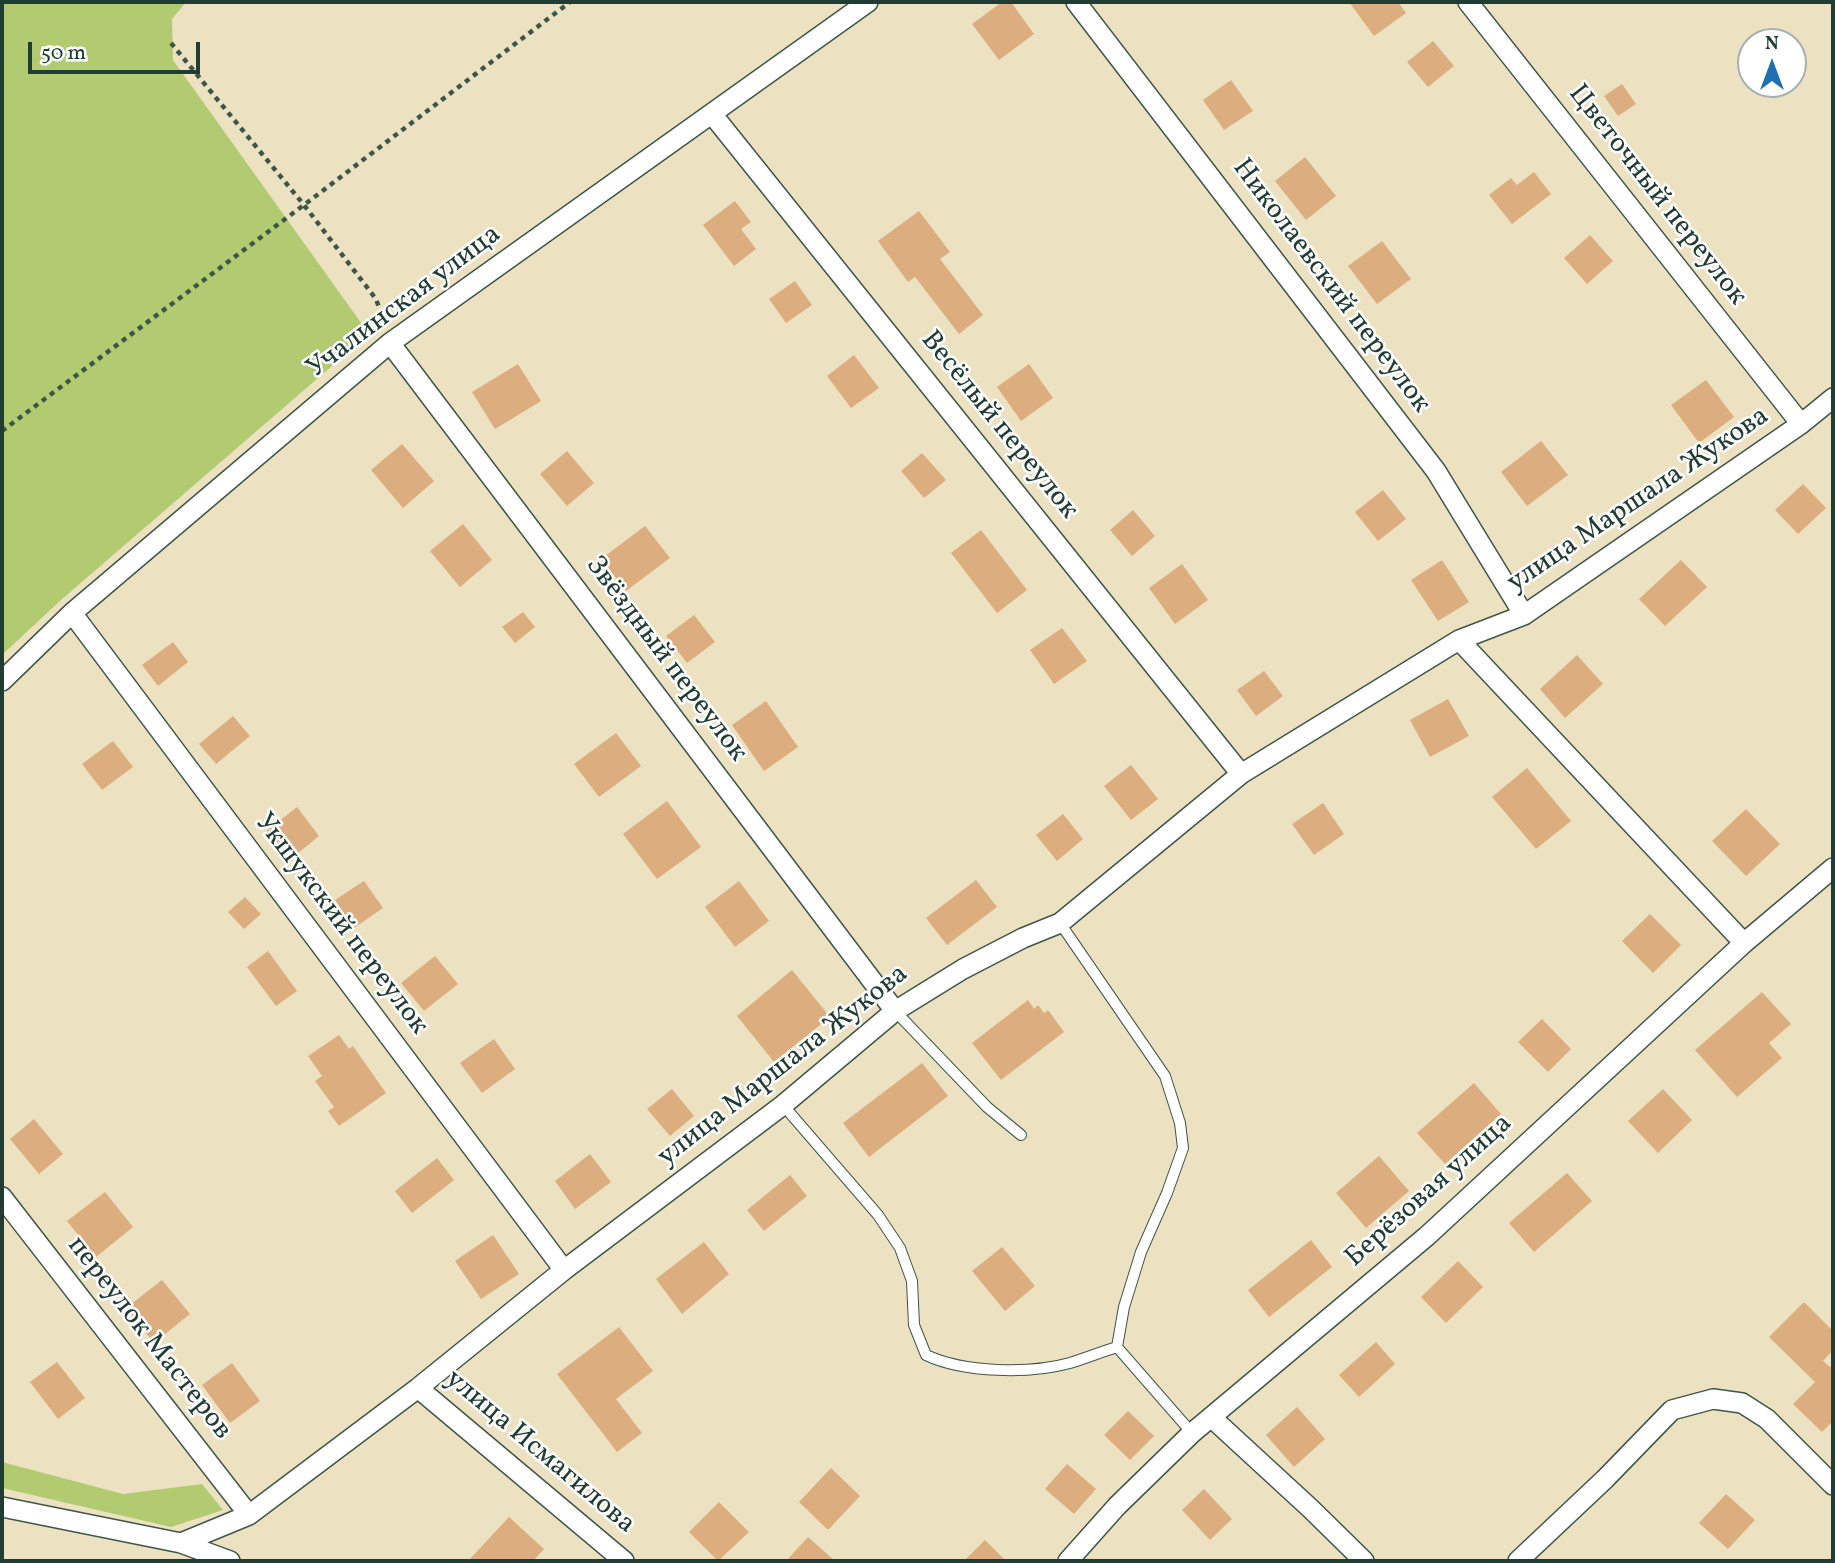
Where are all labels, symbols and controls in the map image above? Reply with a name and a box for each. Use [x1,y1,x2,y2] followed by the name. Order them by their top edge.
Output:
[32,28,203,72] scale bar
[1737,28,1807,98] north arrow
[1765,31,1779,57] text: N
[41,39,86,68] text: 50 m
[1559,79,1753,313] street label: Цветочный переулок
[1223,153,1437,421] street label: Николаевский переулок
[301,219,509,387] street label: Учалинская улица
[912,325,1084,527] street label: Весёлый переулок
[1502,401,1776,601] street label: улица Маршала Жукова
[577,551,753,769] street label: Звёздный переулок
[246,807,434,1043] street label: Укшукский переулок
[652,959,916,1175] street label: улица Маршала Жукова
[1340,1108,1520,1276] street label: Берёзовая улица
[58,1231,238,1447] street label: переулок Мастеров
[437,1364,641,1542] street label: улица Исмагилова

